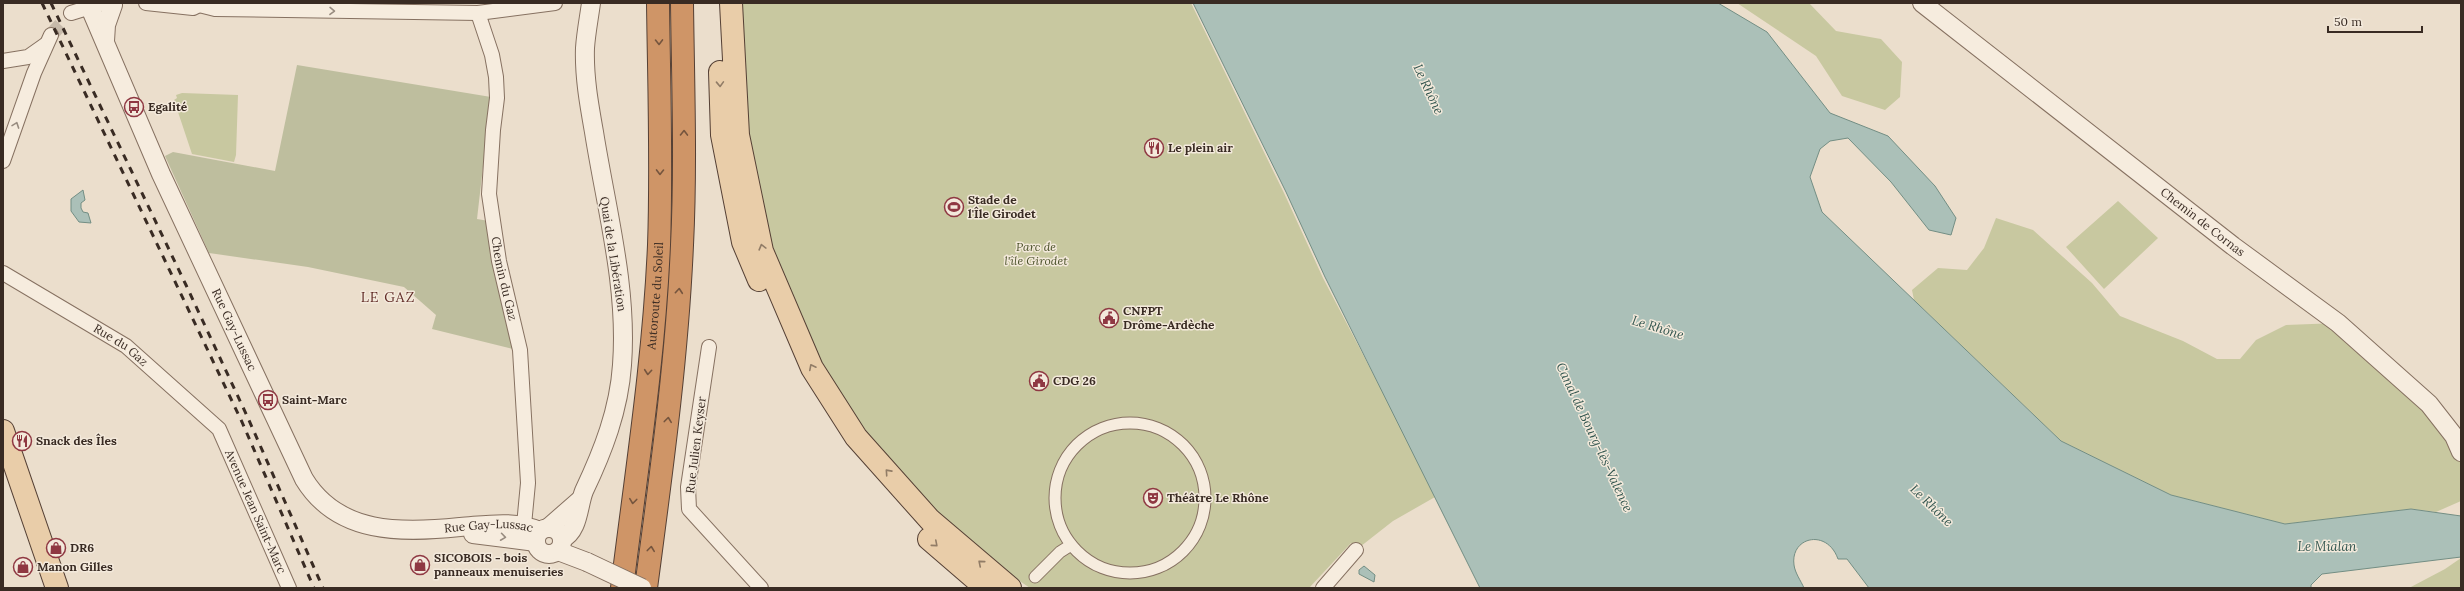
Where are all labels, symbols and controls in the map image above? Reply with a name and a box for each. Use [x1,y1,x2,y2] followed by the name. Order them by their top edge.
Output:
[329,7,335,15] one-way arrow
[2328,8,2422,34] scale bar
[2334,14,2362,29] text: 50 m
[655,39,663,45] one-way arrow
[1410,61,1448,117] water label: Le Rhône
[716,81,724,87] one-way arrow
[123,96,145,118] bus stop icon: Egalité
[148,99,188,114] place label: Egalité
[11,121,20,128] one-way arrow
[680,130,688,136] one-way arrow
[1143,137,1165,159] restaurant icon: Le plein air
[1168,140,1233,155] place label: Le plein air
[656,169,664,175] one-way arrow
[2158,184,2249,260] street label: Chemin de Cornas
[968,192,1037,221] place label: Stade de l'Île Girodet
[597,195,630,312] street label: Quai de la Libération
[943,196,965,218] sports icon: Stade de l'Île Girodet
[488,235,521,322] street label: Chemin du Gaz
[1004,239,1068,268] park label: Parc de l'île Girodet
[643,242,666,351] street label: Autoroute du Soleil
[758,244,767,251] one-way arrow
[209,286,260,373] street label: Rue Gay-Lussac
[361,288,415,306] district label: LE GAZ
[674,288,683,294] one-way arrow
[1123,303,1215,332] place label: CNFPT Drôme-Ardèche
[1098,307,1120,329] public building icon: CNFPT Drôme-Ardèche
[1630,312,1686,343] water label: Le Rhône
[91,320,151,369] street label: Rue du Gaz
[1552,360,1637,515] water label: Canal de Bourg-lès-Valence
[809,364,817,371] one-way arrow
[644,369,653,375] one-way arrow
[1028,370,1050,392] public building icon: CDG 26
[1053,373,1096,388] place label: CDG 26
[257,389,279,411] bus stop icon: Saint-Marc
[282,392,348,407] place label: Saint-Marc
[682,395,709,494] street label: Rue Julien Keyser
[663,417,672,424] one-way arrow
[11,430,33,452] restaurant icon: Snack des Îles
[36,433,117,448] place label: Snack des Îles
[222,446,290,576] street label: Avenue Jean Saint-Marc
[885,469,892,477] one-way arrow
[1906,481,1957,530] water label: Le Rhône
[1142,487,1164,509] theatre icon: Théâtre Le Rhône
[1167,490,1269,505] place label: Théâtre Le Rhône
[629,498,638,504] one-way arrow
[443,516,535,535] street label: Rue Gay-Lussac
[500,532,506,541] one-way arrow
[45,537,67,559] shop icon: DR6
[2297,538,2357,555] water label: Le Mialan
[930,539,938,546] one-way arrow
[70,540,94,555] place label: DR6
[646,546,655,552] one-way arrow
[434,550,564,579] place label: SICOBOIS - bois panneaux menuiseries
[409,554,431,576] shop icon: SICOBOIS - bois panneaux menuiseries
[12,556,34,578] shop icon: Manon Gilles
[37,559,113,574] place label: Manon Gilles
[978,560,985,567] one-way arrow

